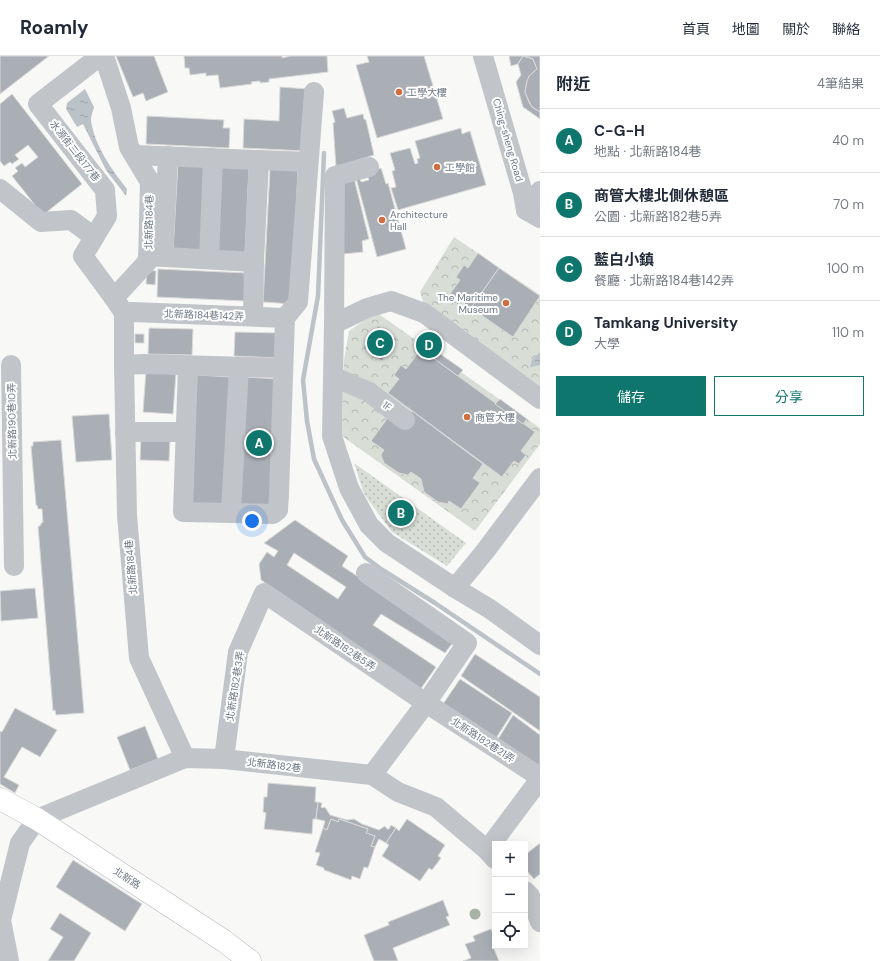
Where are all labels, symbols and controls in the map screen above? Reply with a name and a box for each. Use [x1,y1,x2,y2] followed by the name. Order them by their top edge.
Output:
[20,15,89,40] text: Roamly
[682,20,710,38] text: 首頁
[732,20,760,38] text: 地圖
[782,20,810,38] text: 關於
[832,20,860,38] text: 聯絡
[556,73,590,95] text: 附近
[817,75,864,92] text: 4筆結果
[407,86,447,99] place label: 工學大樓
[394,87,404,97] marker: 工學大樓
[490,97,526,183] street label: Ching-sheng Road
[47,118,103,184] street label: 水源街二段177巷
[594,121,645,141] text: C-G-H
[564,132,574,149] text: A
[832,132,864,149] text: 40 m
[594,143,701,160] text: 地點 · 北新路184巷
[445,161,475,174] place label: 工學館
[432,162,442,172] marker: 工學館
[594,186,729,206] text: 商管大樓北側休憩區
[142,194,156,250] street label: 北新路184巷
[565,196,573,213] text: B
[833,196,864,213] text: 70 m
[390,208,448,233] place label: Architecture Hall
[594,208,722,225] text: 公園 · 北新路182巷5弄
[377,215,387,225] marker: Architecture Hall
[594,250,654,270] text: 藍白小鎮
[564,260,574,277] text: C
[827,260,864,277] text: 100 m
[594,272,734,289] text: 餐廳 · 北新路184巷142弄
[437,291,498,316] place label: The Maritime Museum
[501,298,511,308] marker: The Maritime Museum
[164,307,244,323] street label: 北新路184巷142弄
[594,313,738,333] text: Tamkang University
[564,324,574,341] text: D
[832,324,864,341] text: 110 m
[367,328,393,358] pin: C
[416,330,442,360] pin: D
[594,335,620,352] text: 大學
[556,376,706,416] button: 儲存
[714,376,864,416] button: 分享
[5,383,19,459] street label: 北新路190巷10弄
[380,398,395,414] street label: 1F
[475,411,515,424] place label: 商管大樓
[462,412,472,422] marker: 商管大樓
[246,428,272,458] pin: A
[388,498,414,528] pin: B
[242,511,262,531] your location
[122,539,140,595] street label: 北新路184巷
[312,623,378,673] street label: 北新路182巷5弄
[223,650,247,722] street label: 北新路182巷3弄
[449,714,517,766] street label: 北新路182巷21弄
[246,755,302,775] street label: 北新路182巷
[492,841,528,949] map controls
[492,841,528,877] button: +
[111,864,143,892] street label: 北新路
[492,877,528,913] button: −
[492,913,528,949] button: locate

